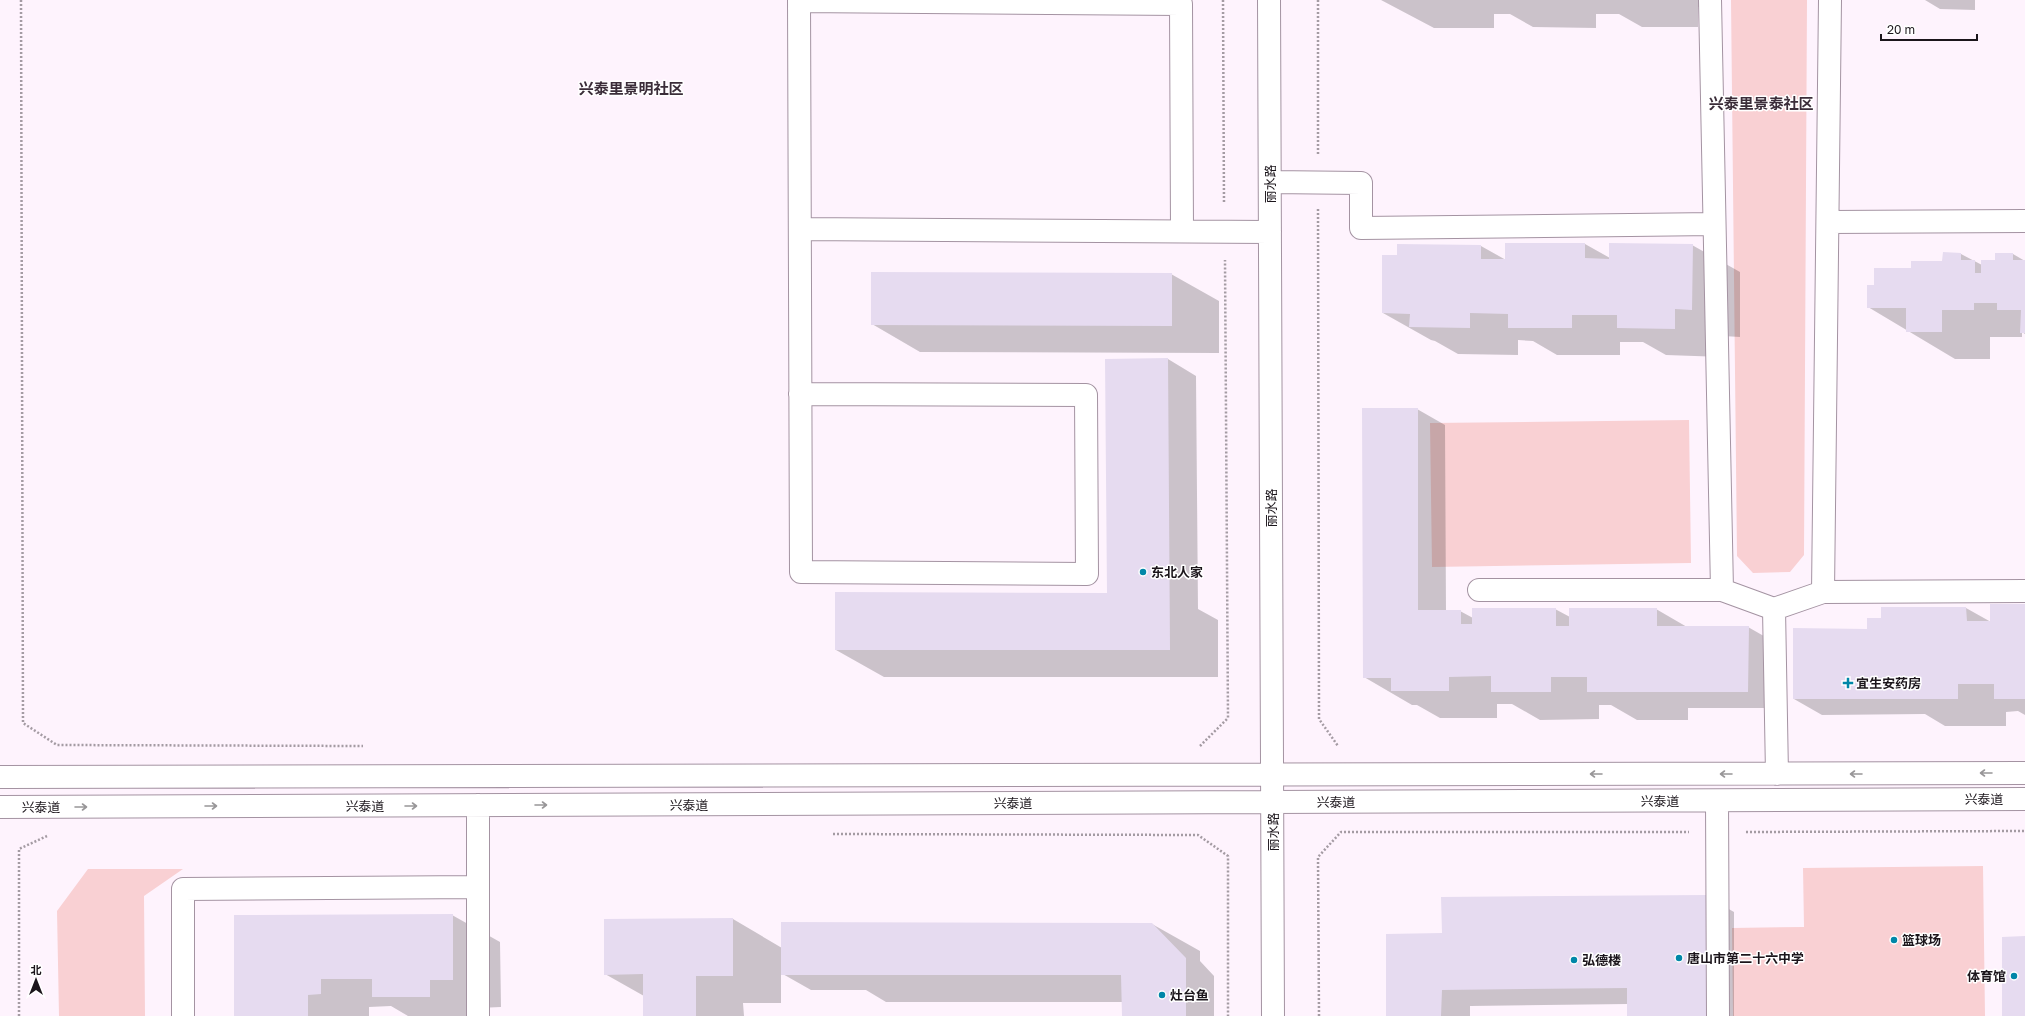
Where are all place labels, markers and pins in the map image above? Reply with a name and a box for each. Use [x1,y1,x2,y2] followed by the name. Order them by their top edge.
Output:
[1151,564,1203,580] place label: 东北人家
[1138,567,1148,577] marker: 东北人家
[1856,675,1921,691] place label: 宜生安药房
[1843,678,1853,688] marker: 宜生安药房
[1902,932,1941,948] place label: 篮球场
[1889,935,1899,945] marker: 篮球场
[1687,950,1804,966] place label: 唐山市第二十六中学
[1582,952,1621,968] place label: 弘德楼
[1674,953,1684,963] marker: 唐山市第二十六中学
[1569,955,1579,965] marker: 弘德楼
[1967,968,2006,984] place label: 体育馆
[2009,971,2019,981] marker: 体育馆
[1170,987,1209,1003] place label: 灶台鱼
[1157,990,1167,1000] marker: 灶台鱼

